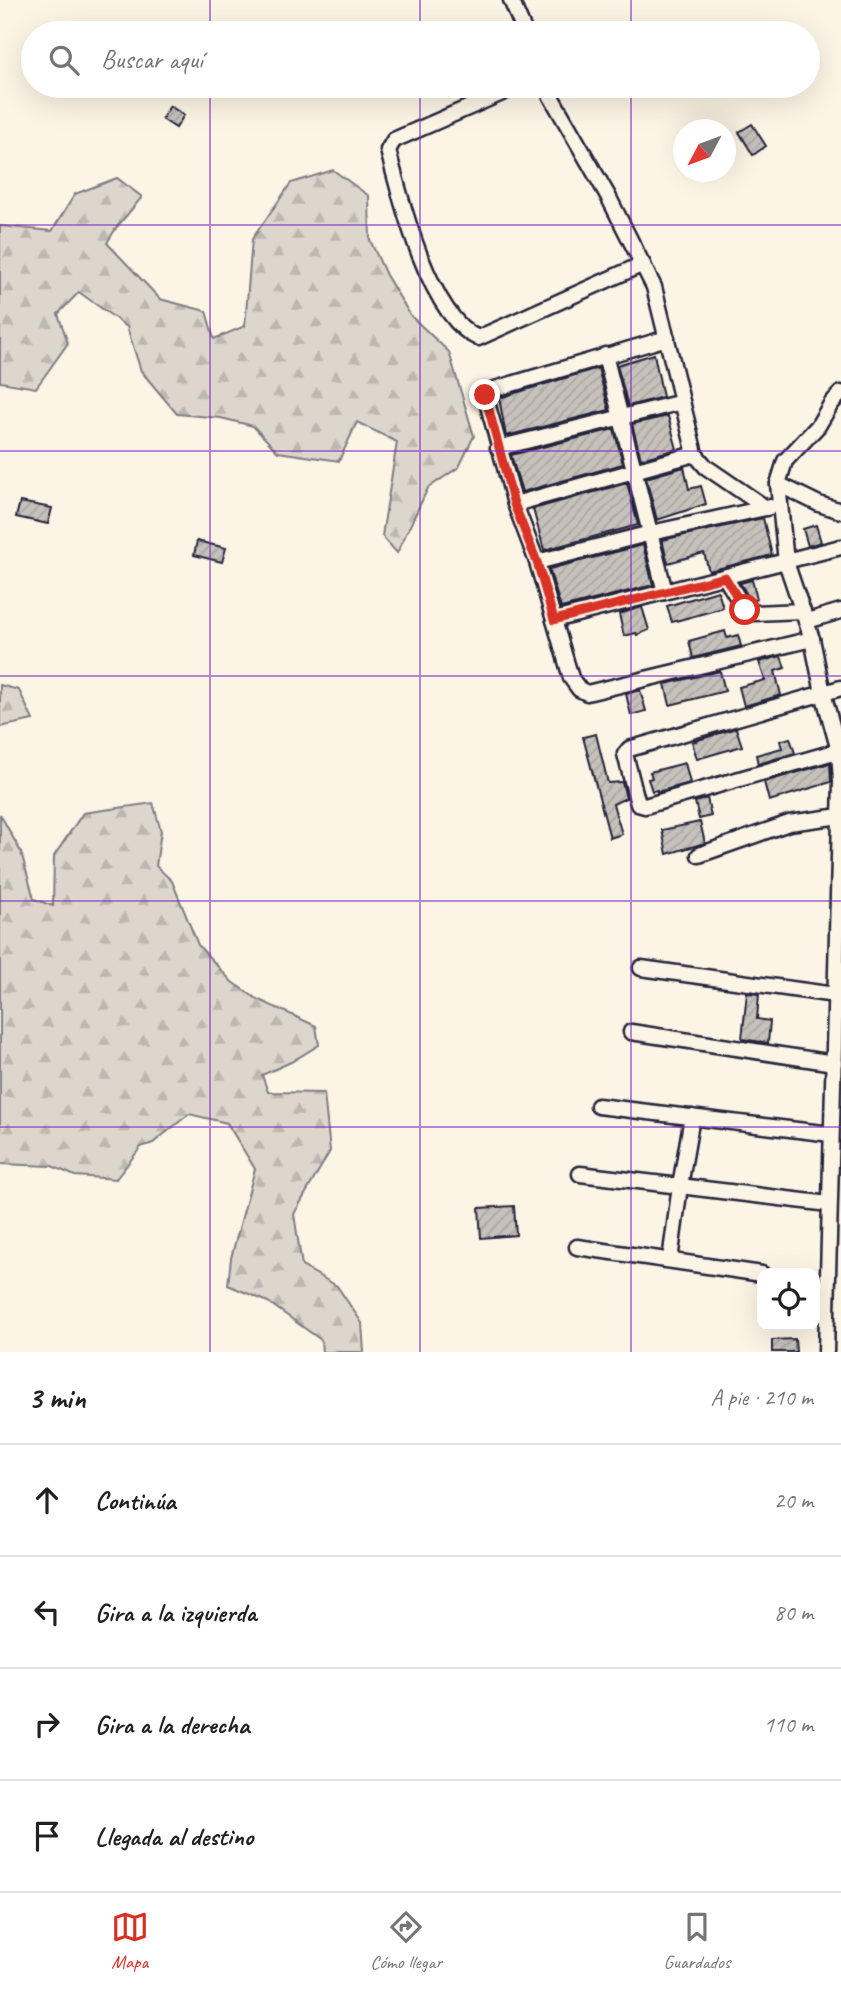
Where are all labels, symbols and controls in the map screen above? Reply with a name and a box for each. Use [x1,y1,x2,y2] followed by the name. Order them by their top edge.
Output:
[21,21,820,98] search box
[45,41,83,79] icon: search
[101,43,203,76] text: Buscar aquí
[673,119,736,182] north arrow
[469,379,500,410] route end
[729,594,760,625] route start
[757,1268,820,1331] map controls
[757,1268,820,1331] button: locate
[28,1379,85,1417] text: 3 min
[710,1383,813,1412] text: A pie · 210 m
[28,1481,66,1519] icon: ahead
[95,1484,176,1517] text: Continúa
[774,1486,813,1515] text: 20 m
[28,1593,66,1631] icon: left
[95,1596,256,1629] text: Gira a la izquierda
[774,1598,813,1627] text: 80 m
[28,1705,66,1743] icon: right
[95,1708,249,1741] text: Gira a la derecha
[764,1710,813,1739] text: 110 m
[28,1817,66,1855] icon: arrive
[95,1820,253,1853] text: Llegada al destino
[111,1908,149,1974] tab: Mapa
[370,1908,442,1974] tab: Cómo llegar
[664,1908,730,1974] tab: Guardados

